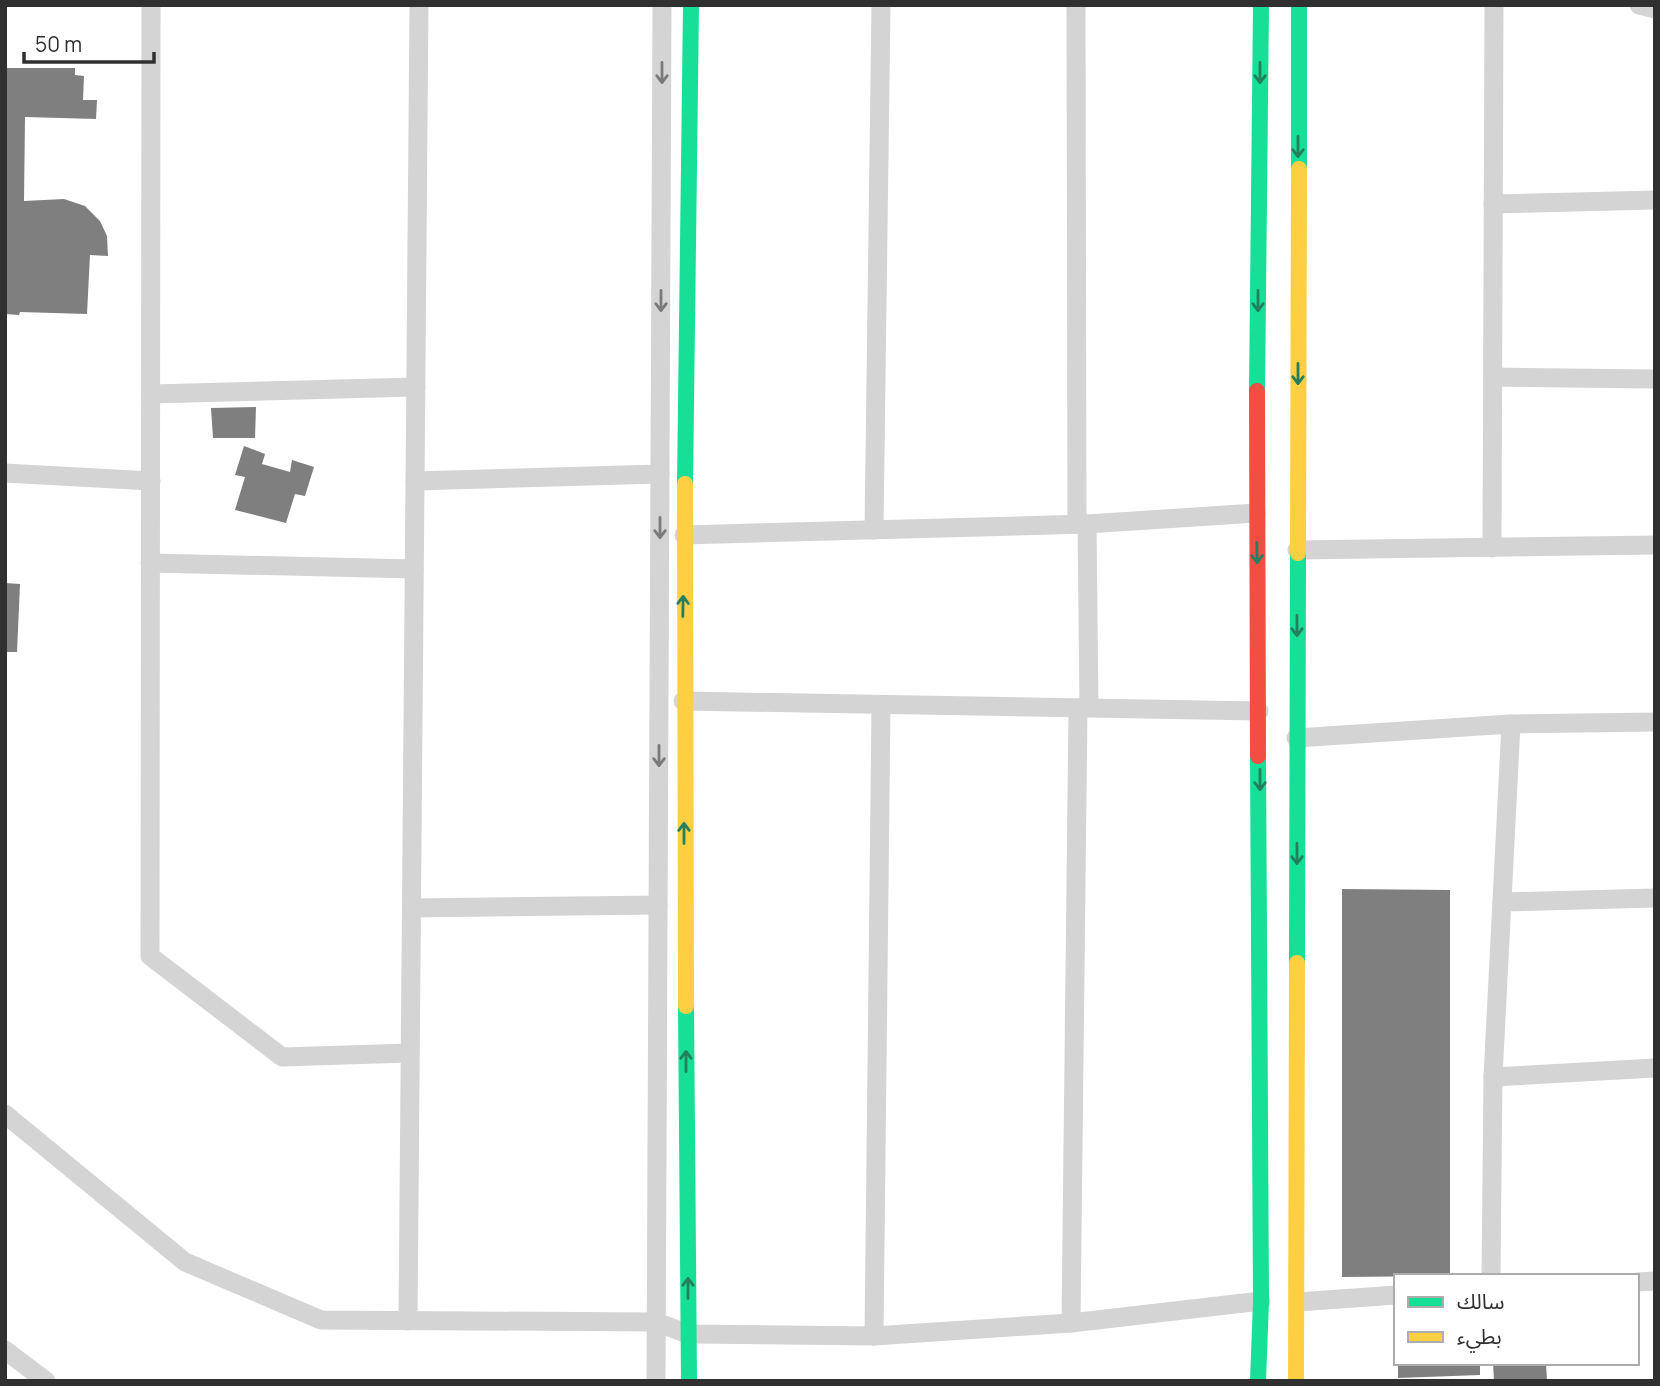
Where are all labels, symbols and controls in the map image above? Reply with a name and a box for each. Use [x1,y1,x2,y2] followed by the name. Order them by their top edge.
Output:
[24,21,154,65] scale bar
[35,30,82,58] text: 50 m
[655,62,669,85] one-way arrow
[1253,62,1267,85] one-way arrow
[1292,135,1305,158] one-way arrow
[654,289,668,312] one-way arrow
[1251,289,1265,312] one-way arrow
[1291,363,1305,386] one-way arrow
[653,517,667,540] one-way arrow
[1250,541,1264,564] one-way arrow
[676,594,690,617] one-way arrow
[1290,615,1304,638] one-way arrow
[652,744,666,767] one-way arrow
[1253,769,1267,792] one-way arrow
[677,822,691,845] one-way arrow
[1290,842,1304,865] one-way arrow
[679,1049,693,1072] one-way arrow
[1394,1274,1639,1365] legend
[681,1277,695,1300] one-way arrow
[1457,1287,1504,1315] text: سالك
[1457,1322,1502,1353] text: بطيء

